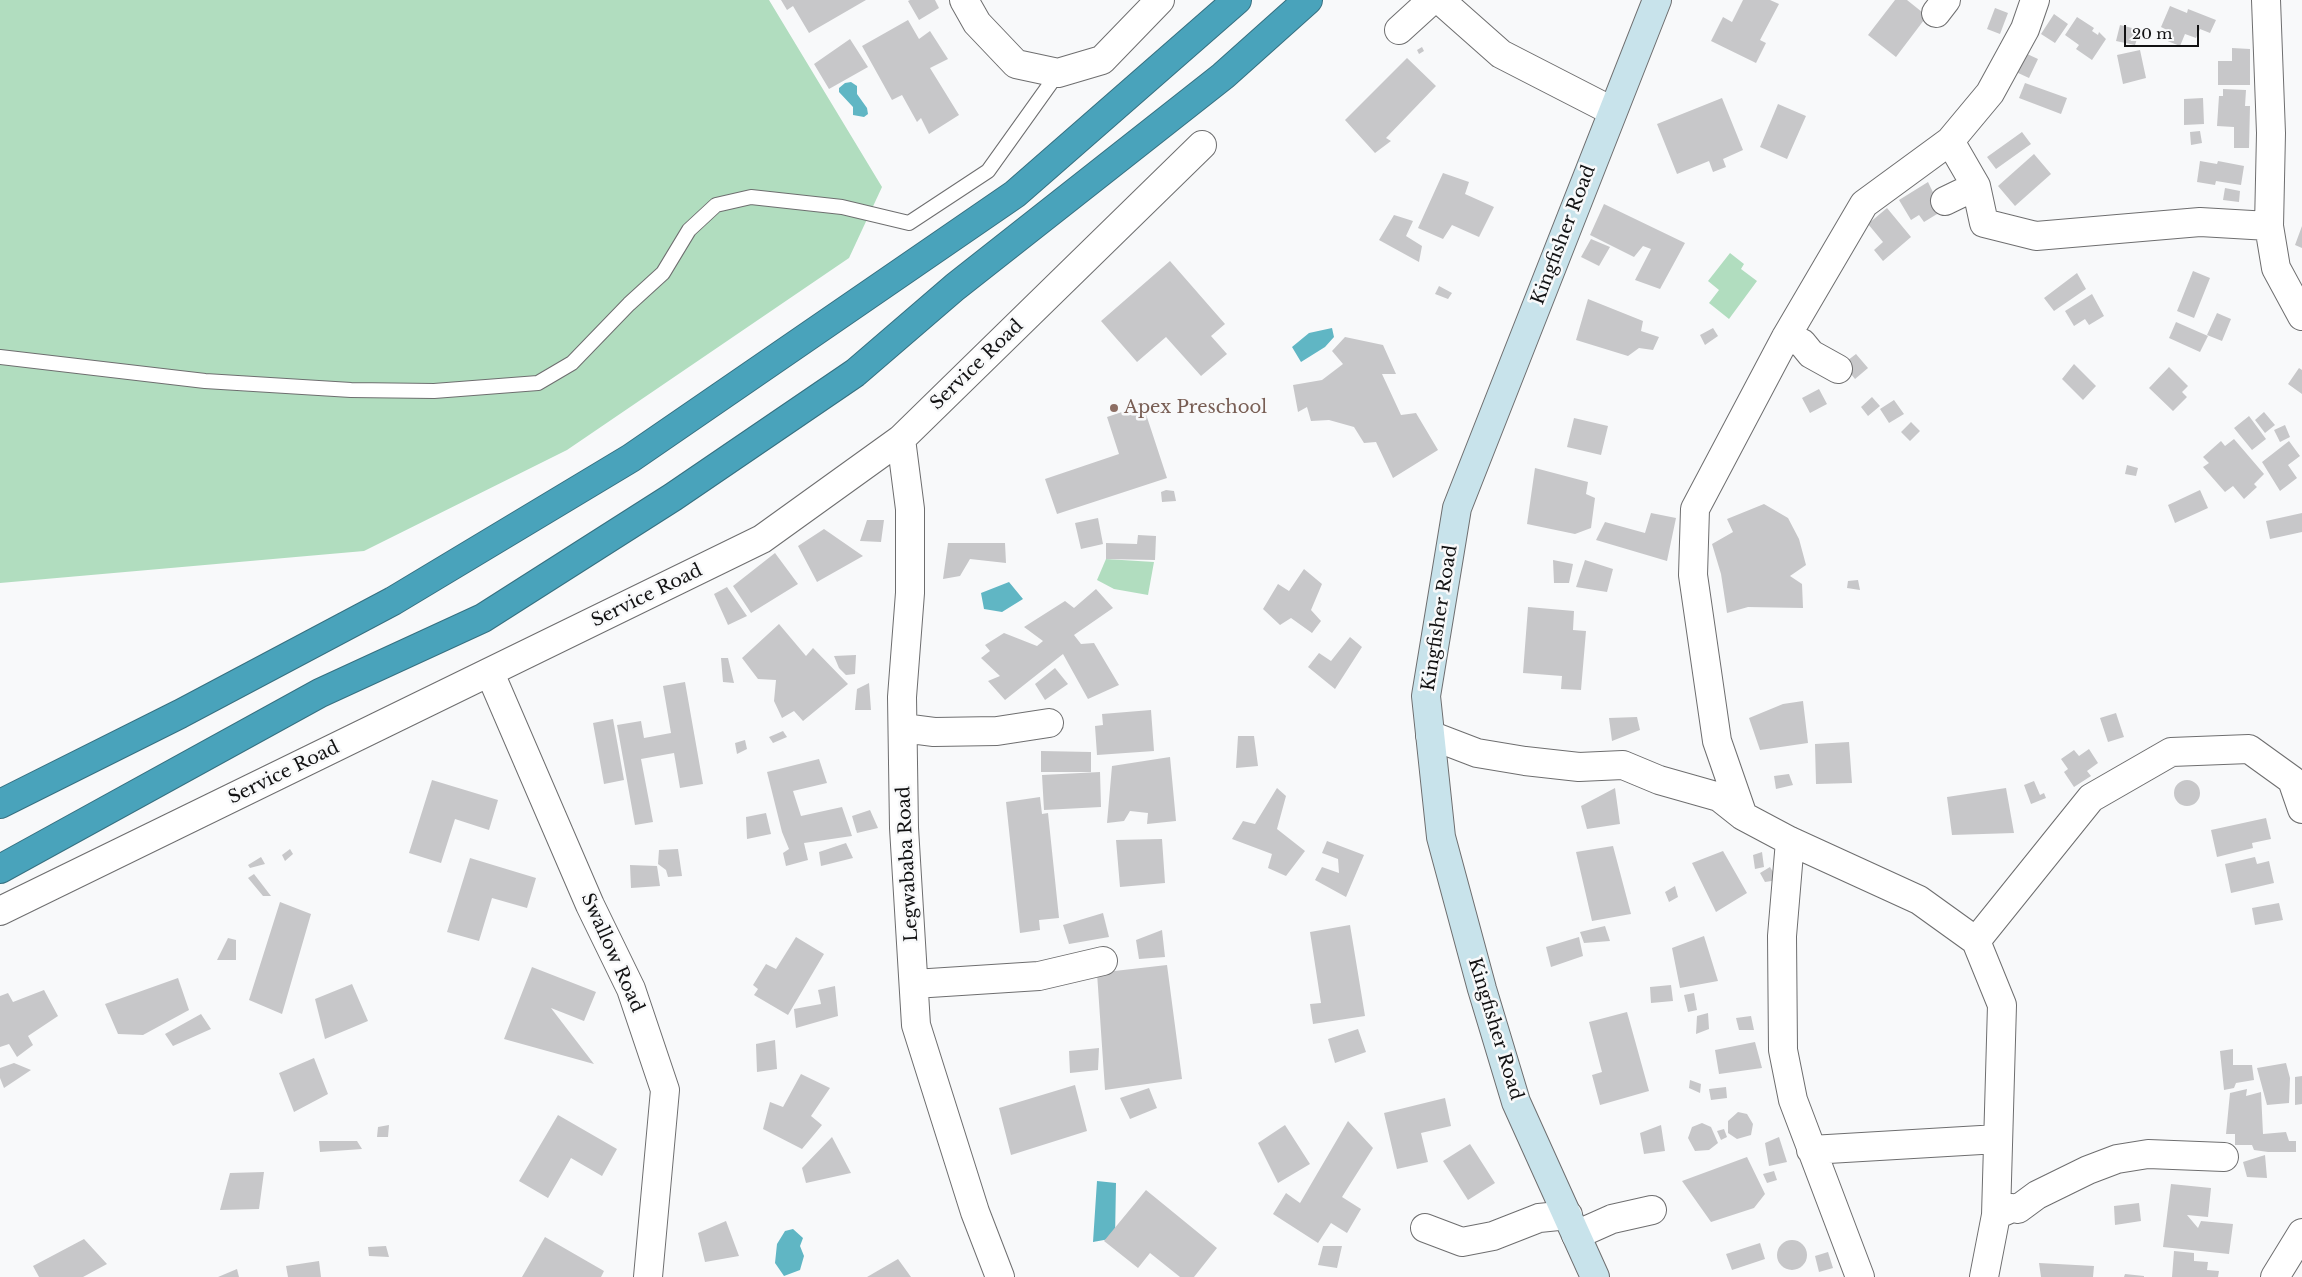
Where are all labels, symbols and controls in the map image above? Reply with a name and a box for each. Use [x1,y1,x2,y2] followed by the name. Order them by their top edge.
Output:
[2127,15,2202,47] scale bar
[2132,24,2172,43] text: 20 m
[1527,162,1601,308] street label: Kingfisher Road
[926,315,1028,415] street label: Service Road
[1124,397,1267,419] place label: Apex Preschool
[1108,402,1120,414] marker: Apex Preschool
[1418,543,1462,693] street label: Kingfisher Road
[588,560,706,632] street label: Service Road
[225,737,343,809] street label: Service Road
[893,786,923,942] street label: Legwababa Road
[576,890,648,1016] street label: Swallow Road
[1463,955,1527,1103] street label: Kingfisher Road

